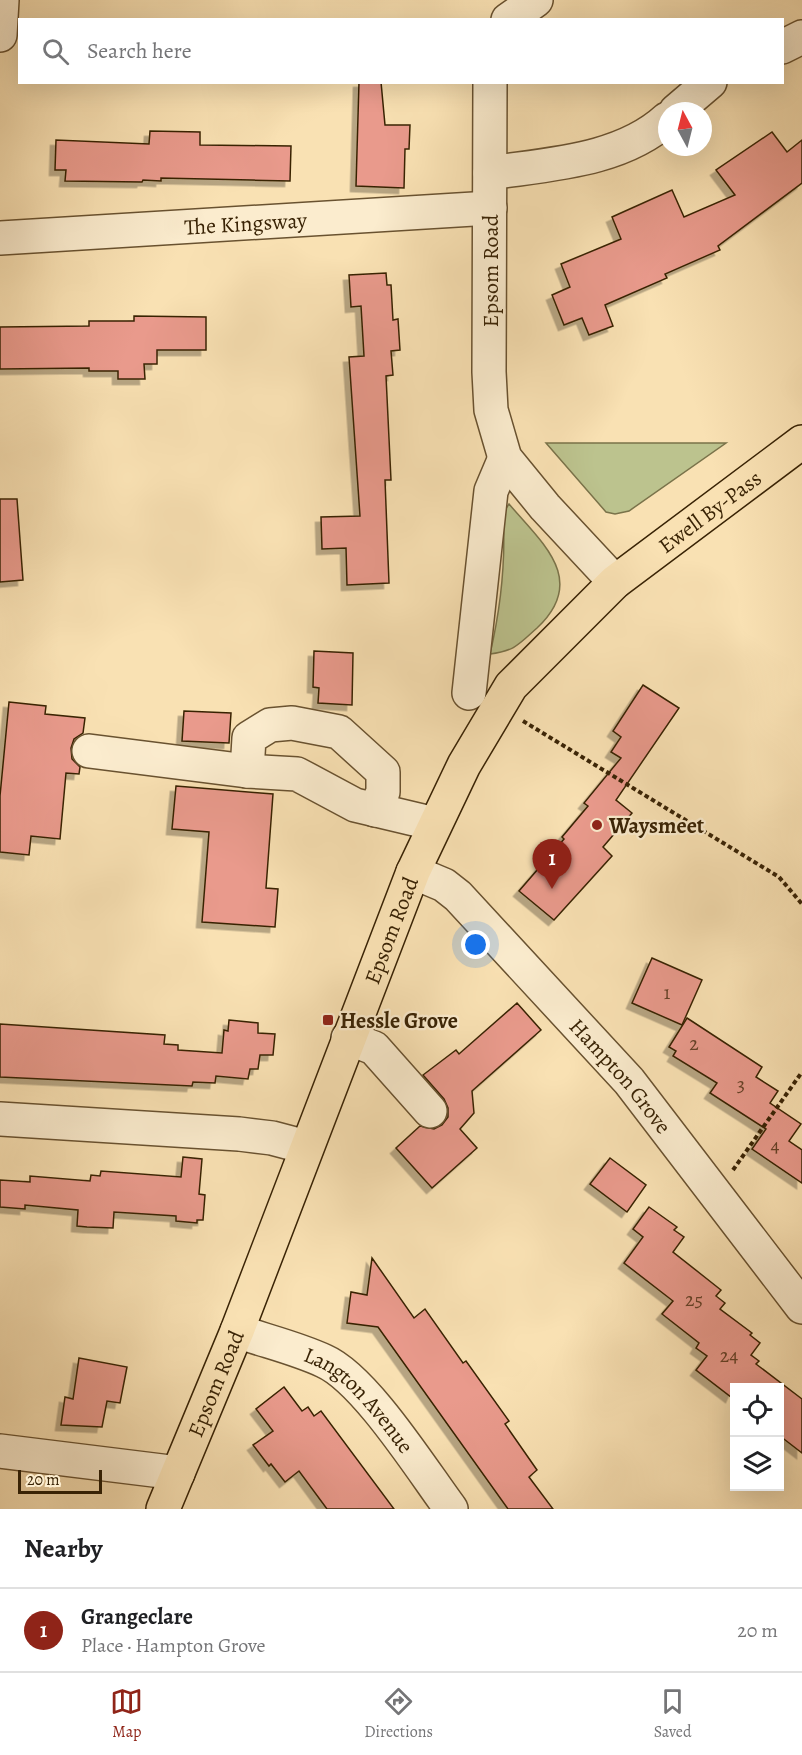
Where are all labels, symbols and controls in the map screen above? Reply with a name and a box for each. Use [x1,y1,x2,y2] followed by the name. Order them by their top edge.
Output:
[18,18,784,84] search box
[39,35,72,68] icon: search
[87,36,192,66] text: Search here
[658,102,712,156] north arrow
[183,205,308,243] street label: The Kingsway
[476,214,506,327] street label: Epsom Road
[652,463,768,561] street label: Ewell By-Pass
[608,811,705,841] place label: Waysmeet
[590,818,604,832] marker: Waysmeet
[532,840,572,889] pin: 1
[357,872,426,989] street label: Epsom Road
[461,930,490,959] your location
[664,979,671,1006] house number: 1
[340,1006,458,1036] place label: Hessle Grove
[562,1012,678,1140] street label: Hampton Grove
[321,1013,335,1027] marker: Hessle Grove
[689,1030,699,1057] house number: 2
[737,1071,745,1098] house number: 3
[770,1132,780,1159] house number: 4
[685,1286,703,1313] house number: 25
[181,1326,252,1442] street label: Epsom Road
[299,1340,420,1460] street label: Langton Avenue
[720,1342,738,1369] house number: 24
[730,1383,784,1491] map controls
[730,1383,784,1437] button: locate
[730,1437,784,1491] button: layers
[18,1467,102,1494] scale bar
[27,1469,60,1491] text: 20 m
[24,1531,103,1566] text: Nearby
[81,1602,193,1632] text: Grangeclare
[40,1617,47,1644] text: 1
[737,1617,778,1644] text: 20 m
[81,1632,266,1659] text: Place · Hampton Grove
[110,1685,143,1743] tab: Map
[364,1685,433,1743] tab: Directions
[654,1685,692,1743] tab: Saved

